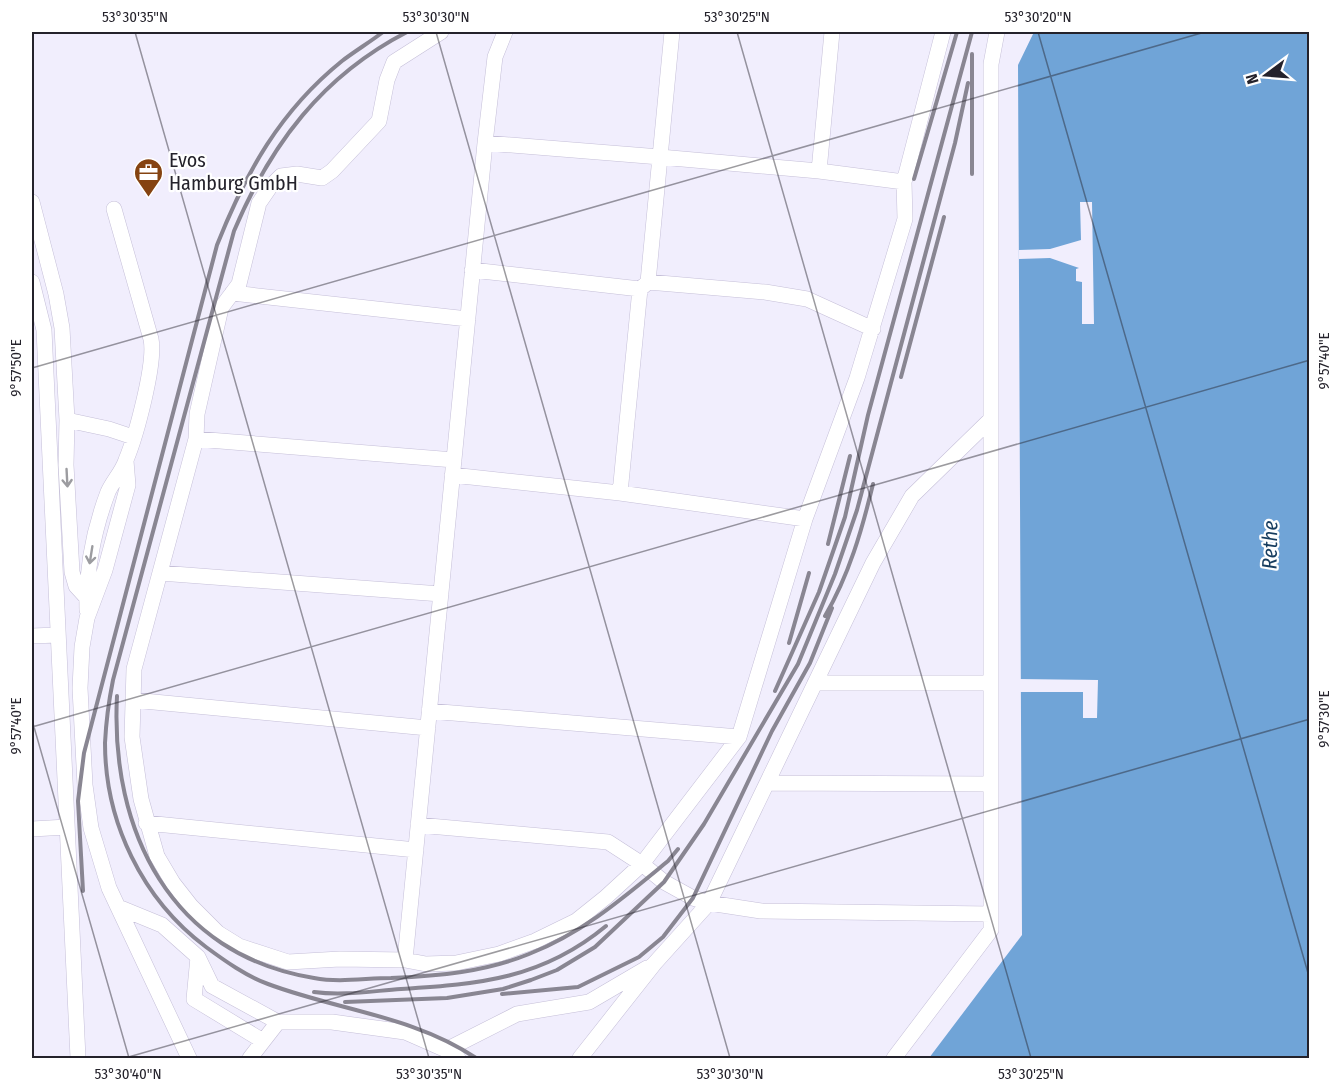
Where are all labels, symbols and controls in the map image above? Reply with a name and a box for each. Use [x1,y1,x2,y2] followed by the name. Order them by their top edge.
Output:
[102,8,168,26] text: 53°30'35"N
[402,8,470,26] text: 53°30'30"N
[704,8,770,26] text: 53°30'25"N
[1004,8,1072,26] text: 53°30'20"N
[1236,45,1296,105] north arrow
[1242,72,1263,86] text: N
[169,148,298,195] place label: Evos Hamburg GmbH
[132,156,164,198] office icon: Evos Hamburg GmbH
[1315,332,1333,390] text: 9°57'40"E
[7,339,25,397] text: 9°57'50"E
[61,468,72,488] one-way arrow
[1257,520,1283,570] water label: Rethe
[86,544,97,564] one-way arrow
[1315,690,1333,748] text: 9°57'30"E
[7,697,25,755] text: 9°57'40"E
[94,1065,162,1083] text: 53°30'40"N
[396,1065,462,1083] text: 53°30'35"N
[696,1065,764,1083] text: 53°30'30"N
[998,1065,1064,1083] text: 53°30'25"N

